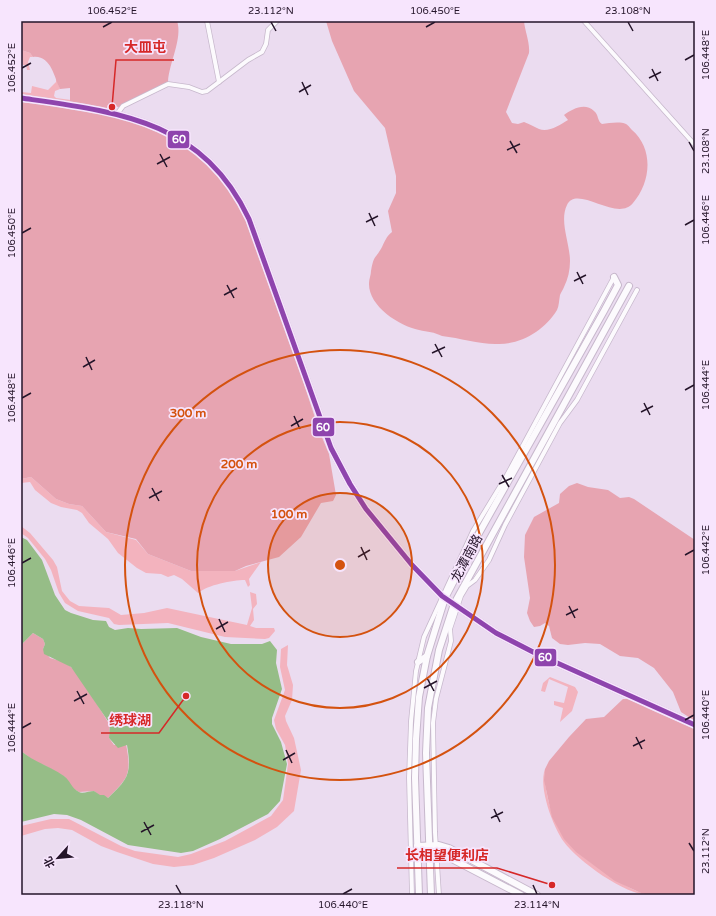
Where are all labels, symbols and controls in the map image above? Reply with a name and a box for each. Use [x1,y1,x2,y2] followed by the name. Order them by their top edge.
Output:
[87,5,137,17] text: 106.452°E
[248,5,294,17] text: 23.112°N
[410,5,460,17] text: 106.450°E
[605,5,651,17] text: 23.108°N
[700,30,712,80] text: 106.448°E
[116,34,174,60] callout: 大皿屯
[124,39,166,56] text: 大皿屯
[6,43,18,93] text: 106.452°E
[700,128,712,174] text: 23.108°N
[167,130,190,149] line badge: 60
[172,133,186,146] text: 60
[700,195,712,245] text: 106.446°E
[6,208,18,258] text: 106.450°E
[700,360,712,410] text: 106.444°E
[6,373,18,423] text: 106.448°E
[170,406,206,420] text: 300 m
[312,417,335,437] line badge: 60
[316,421,330,434] text: 60
[221,457,257,471] text: 200 m
[271,507,307,521] text: 100 m
[700,525,712,575] text: 106.442°E
[448,532,486,585] street label: 龙潭南路
[6,538,18,588] text: 106.446°E
[333,558,347,572] centre of rings
[534,648,557,667] line badge: 60
[538,651,552,664] text: 60
[700,690,712,740] text: 106.440°E
[6,703,18,753] text: 106.444°E
[101,707,159,733] callout: 绣球湖
[109,712,151,729] text: 绣球湖
[700,828,712,874] text: 23.112°N
[38,838,78,878] north arrow
[397,842,497,868] callout: 长相望便利店
[405,847,489,864] text: 长相望便利店
[41,854,58,870] text: 北
[158,899,204,911] text: 23.118°N
[318,899,368,911] text: 106.440°E
[514,899,560,911] text: 23.114°N

